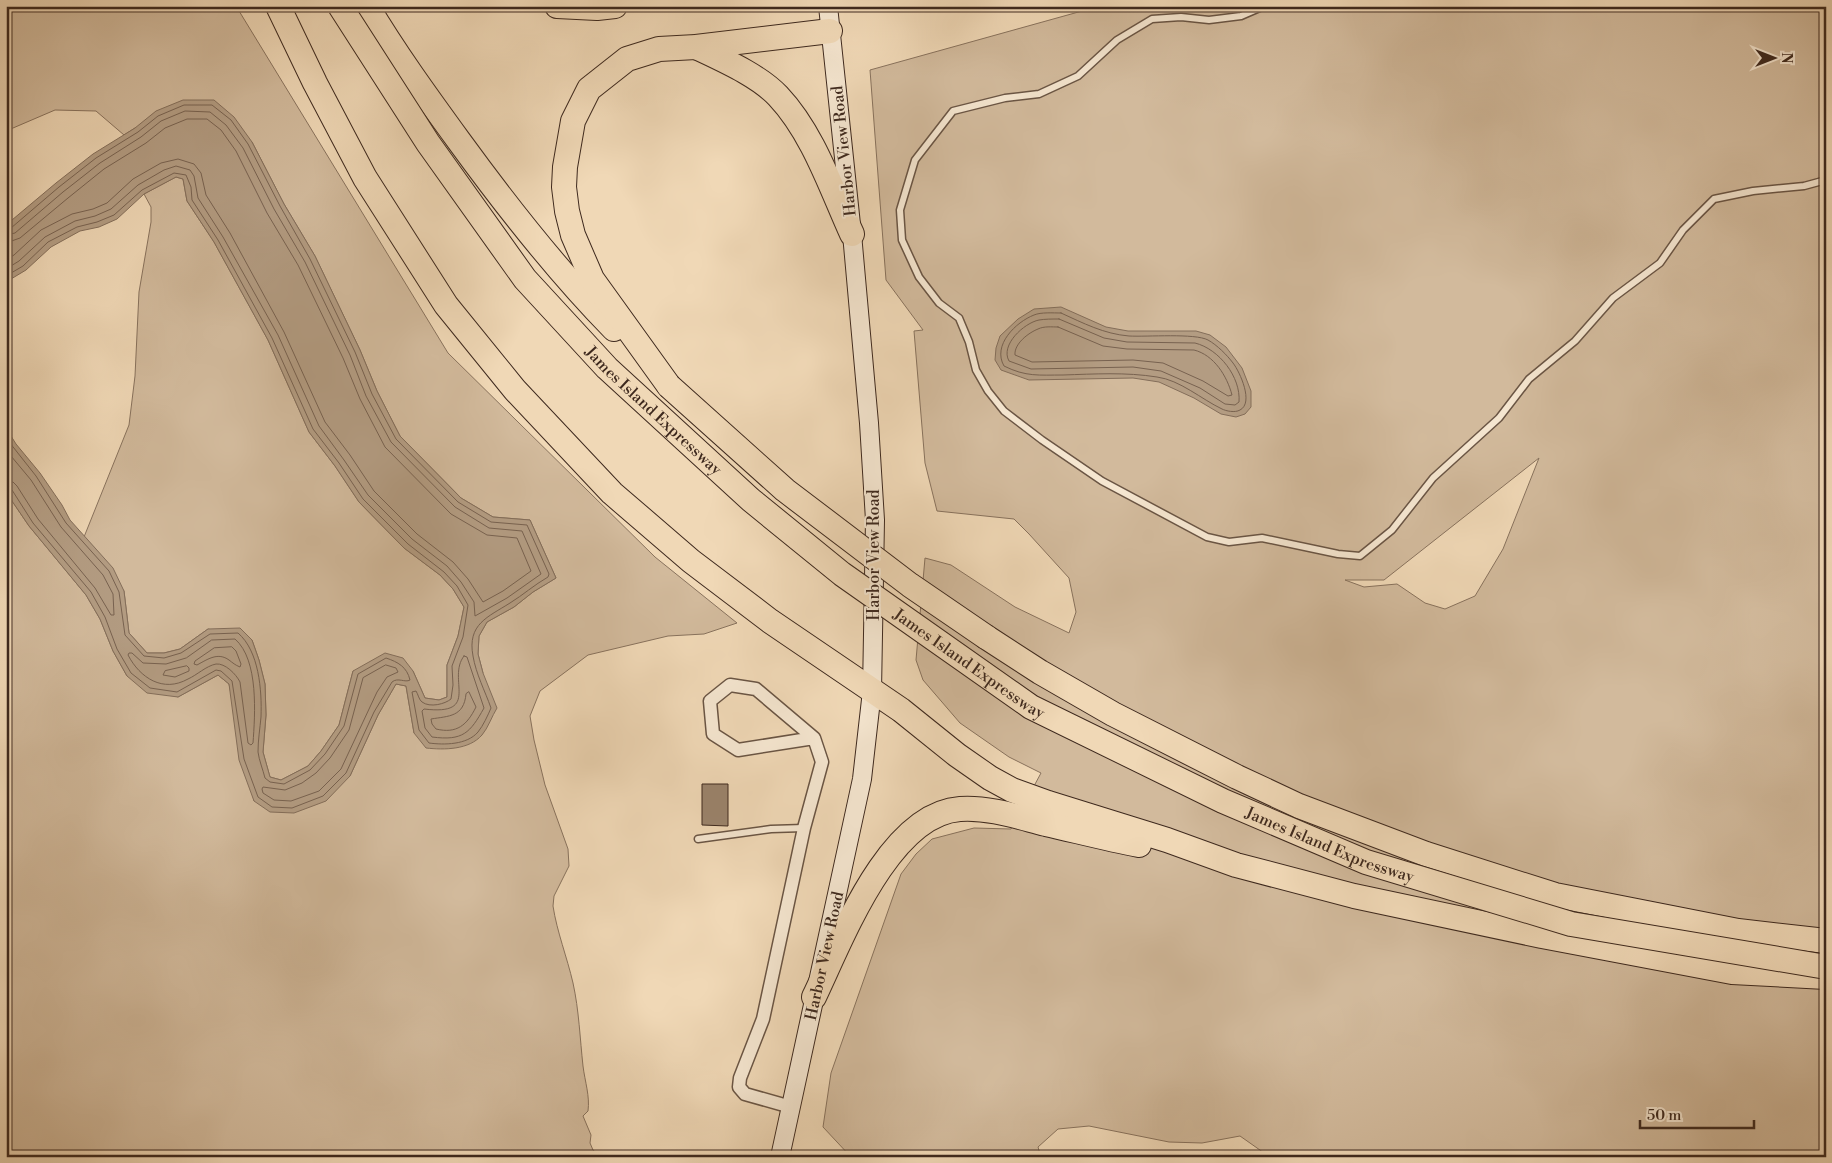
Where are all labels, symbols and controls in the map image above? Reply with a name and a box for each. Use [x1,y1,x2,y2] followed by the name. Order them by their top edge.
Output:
[1750,32,1800,82] north arrow
[1777,52,1795,64] text: N
[827,85,861,217] street label: Harbor View Road
[580,341,726,480] street label: James Island Expressway
[864,489,884,621] street label: Harbor View Road
[888,604,1048,723] street label: James Island Expressway
[1241,802,1417,887] street label: James Island Expressway
[801,890,848,1022] street label: Harbor View Road
[1640,1098,1753,1130] scale bar
[1647,1106,1681,1125] text: 50 m

